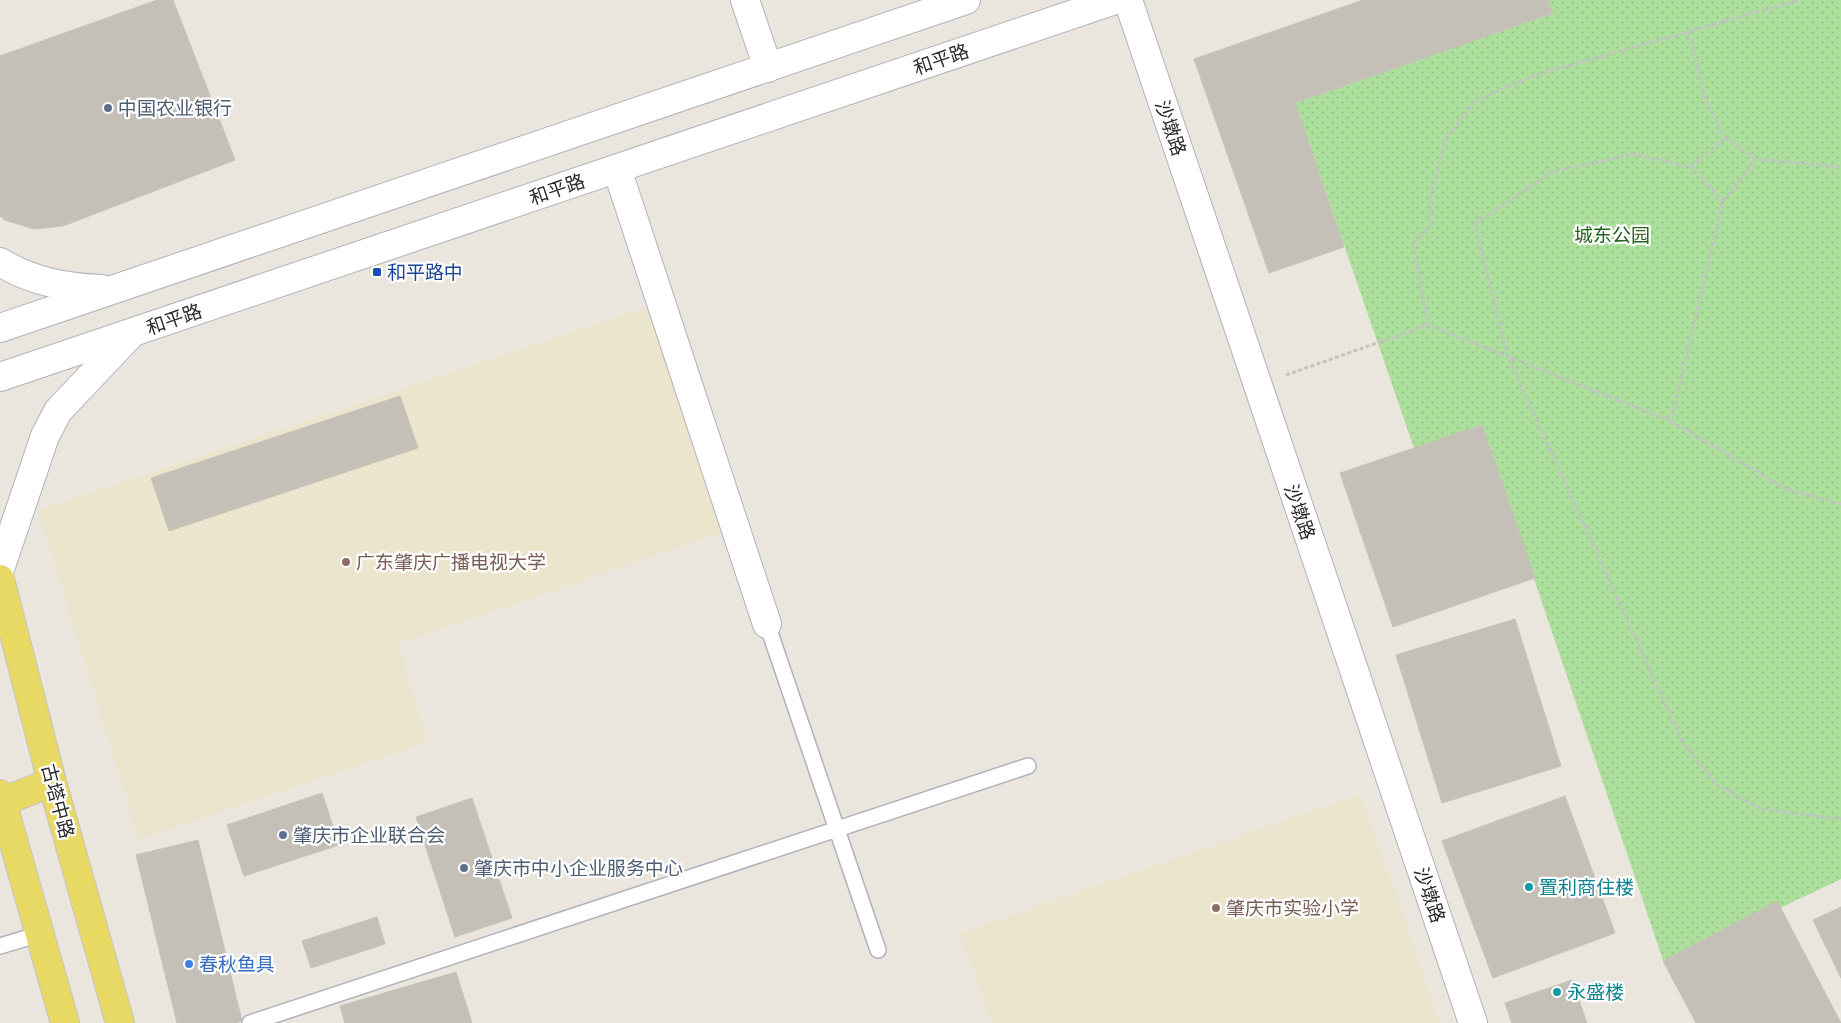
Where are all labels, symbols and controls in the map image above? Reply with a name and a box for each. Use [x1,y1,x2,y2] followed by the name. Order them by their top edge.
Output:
[910,38,972,80] street label: 和平路
[118,96,232,120] place label: 中国农业银行
[1150,97,1192,159] street label: 沙墩路
[102,102,114,114] marker: 中国农业银行
[526,168,588,210] street label: 和平路
[1574,223,1650,247] park label: 城东公园
[387,260,463,284] place label: 和平路中
[371,266,383,278] marker: 和平路中
[143,298,205,340] street label: 和平路
[1279,481,1321,543] street label: 沙墩路
[356,550,546,574] place label: 广东肇庆广播电视大学
[340,556,352,568] marker: 广东肇庆广播电视大学
[37,761,79,841] street label: 古塔中路
[293,823,445,847] place label: 肇庆市企业联合会
[277,829,289,841] marker: 肇庆市企业联合会
[474,856,683,880] place label: 肇庆市中小企业服务中心
[458,862,470,874] marker: 肇庆市中小企业服务中心
[1409,864,1451,926] street label: 沙墩路
[1539,875,1634,899] place label: 置利商住楼
[1523,881,1535,893] marker: 置利商住楼
[1226,896,1359,920] place label: 肇庆市实验小学
[1210,902,1222,914] marker: 肇庆市实验小学
[199,952,275,976] place label: 春秋鱼具
[183,958,195,970] marker: 春秋鱼具
[1567,980,1624,1004] place label: 永盛楼
[1551,986,1563,998] marker: 永盛楼

